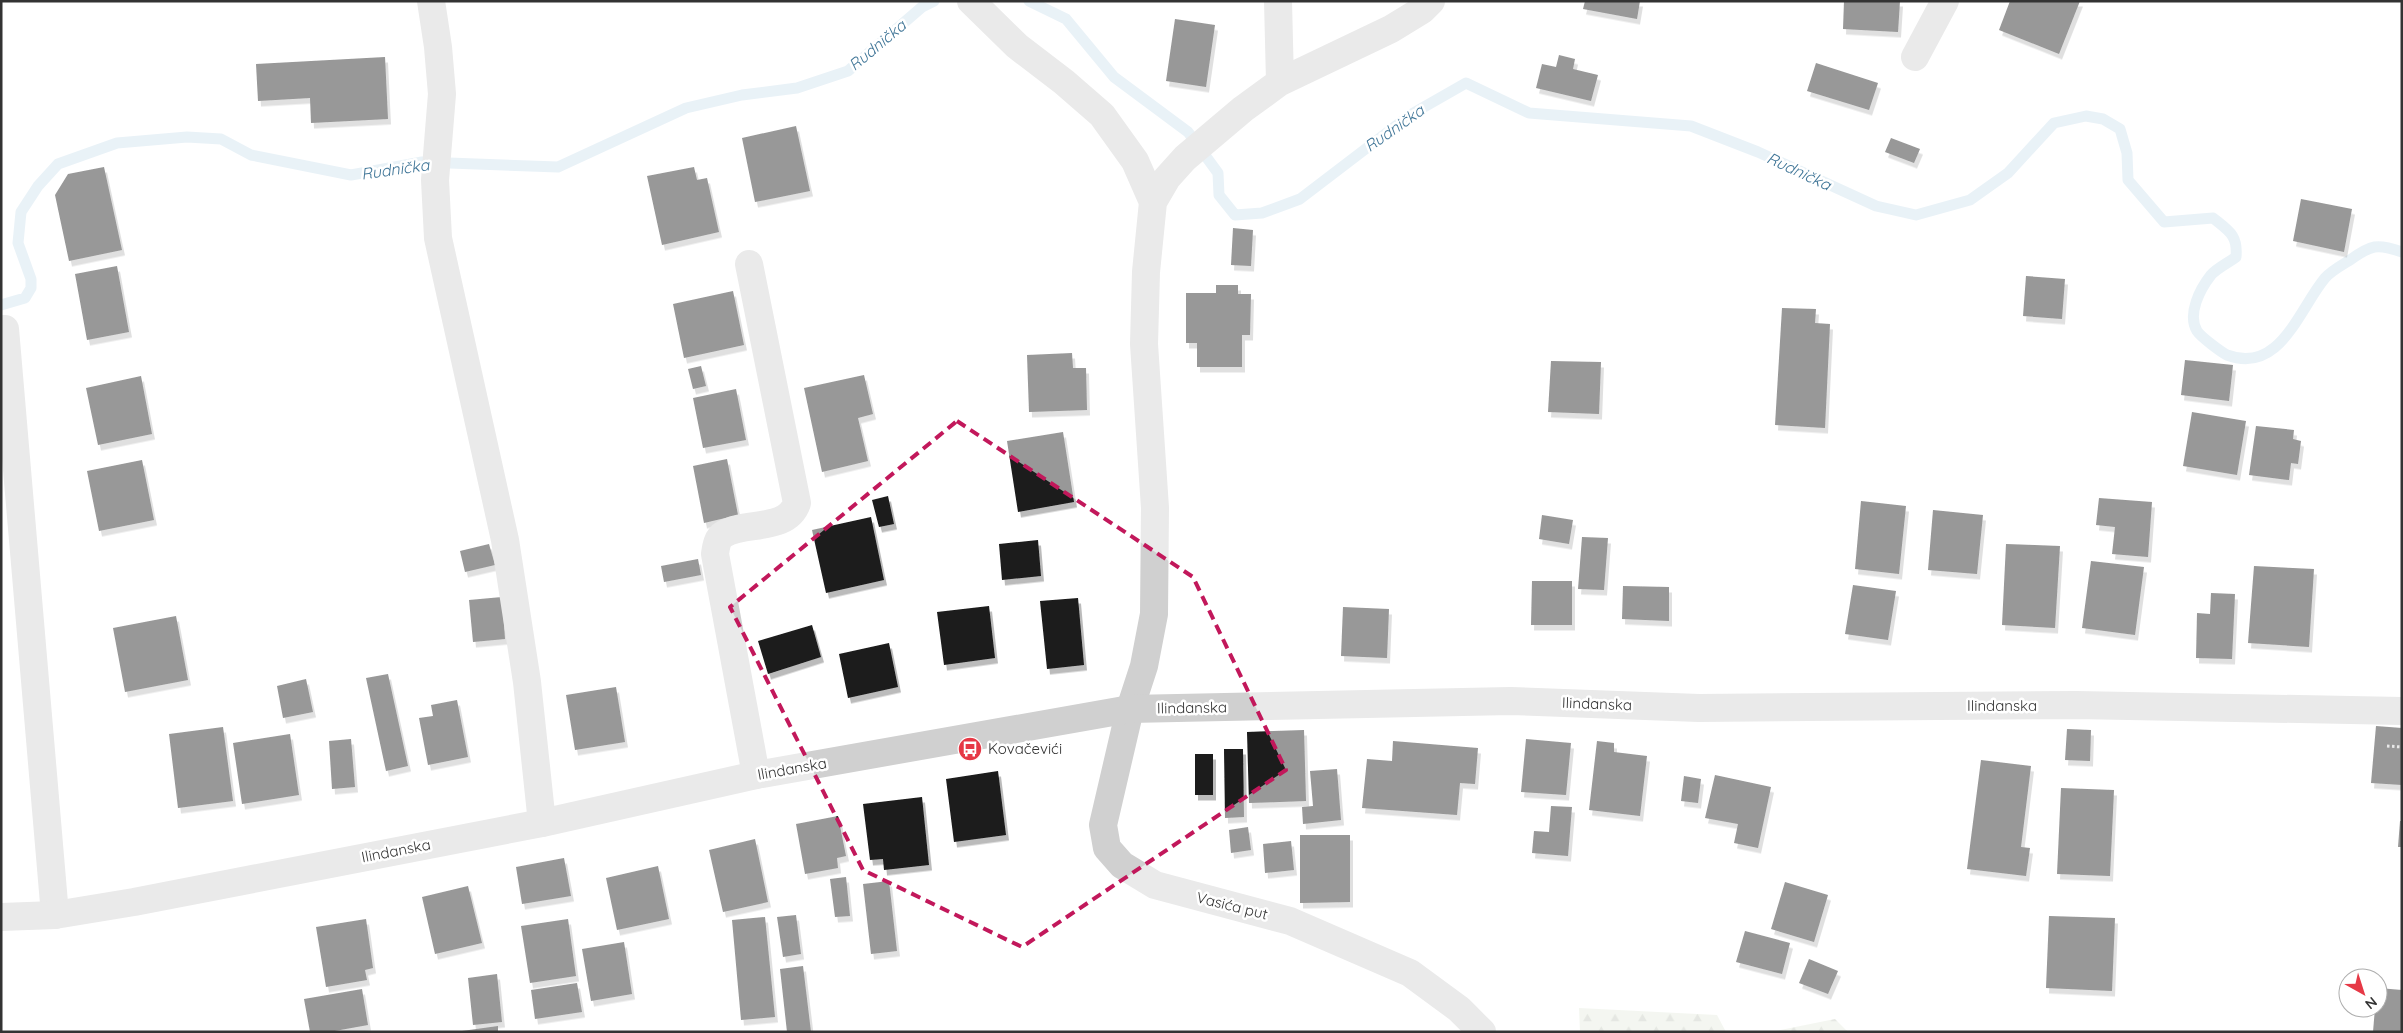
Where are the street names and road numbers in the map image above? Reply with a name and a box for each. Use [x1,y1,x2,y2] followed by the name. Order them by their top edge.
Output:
[1562,693,1632,714] street label: Ilindanska
[1967,696,2037,715] street label: Ilindanska
[1157,697,1227,718] street label: Ilindanska
[756,753,828,784] street label: Ilindanska
[360,835,432,867] street label: Ilindanska
[1195,887,1270,924] street label: Vasića put

